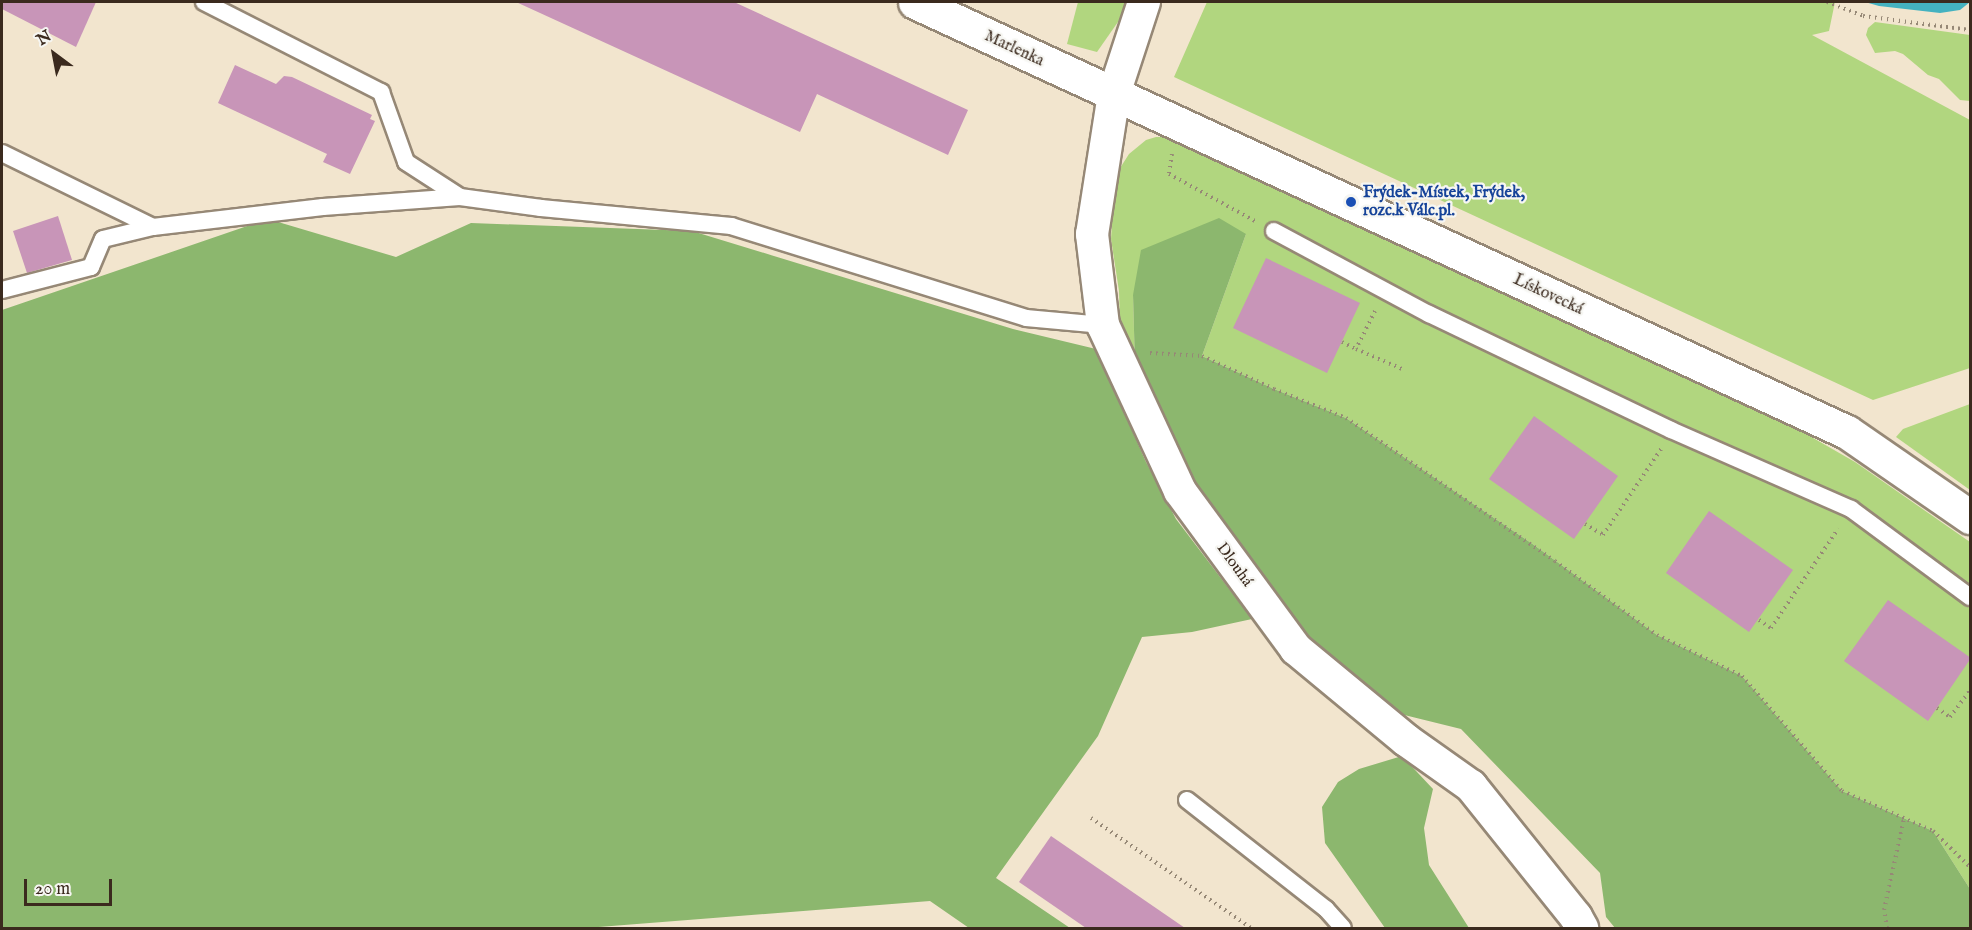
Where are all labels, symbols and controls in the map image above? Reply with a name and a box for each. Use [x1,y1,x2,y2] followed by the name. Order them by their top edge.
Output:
[24,24,84,84] north arrow
[33,27,56,51] text: N
[981,27,1047,71] street label: Marlenka
[1363,183,1525,221] place label: Frýdek-Místek, Frýdek, rozc.k Válc.pl.
[1344,195,1358,209] marker: Frýdek-Místek, Frýdek, rozc.k Válc.pl.
[1510,270,1586,320] street label: Lískovecká
[1212,539,1256,591] street label: Dlouhá
[27,867,116,905] scale bar
[35,878,70,901] text: 20 m

